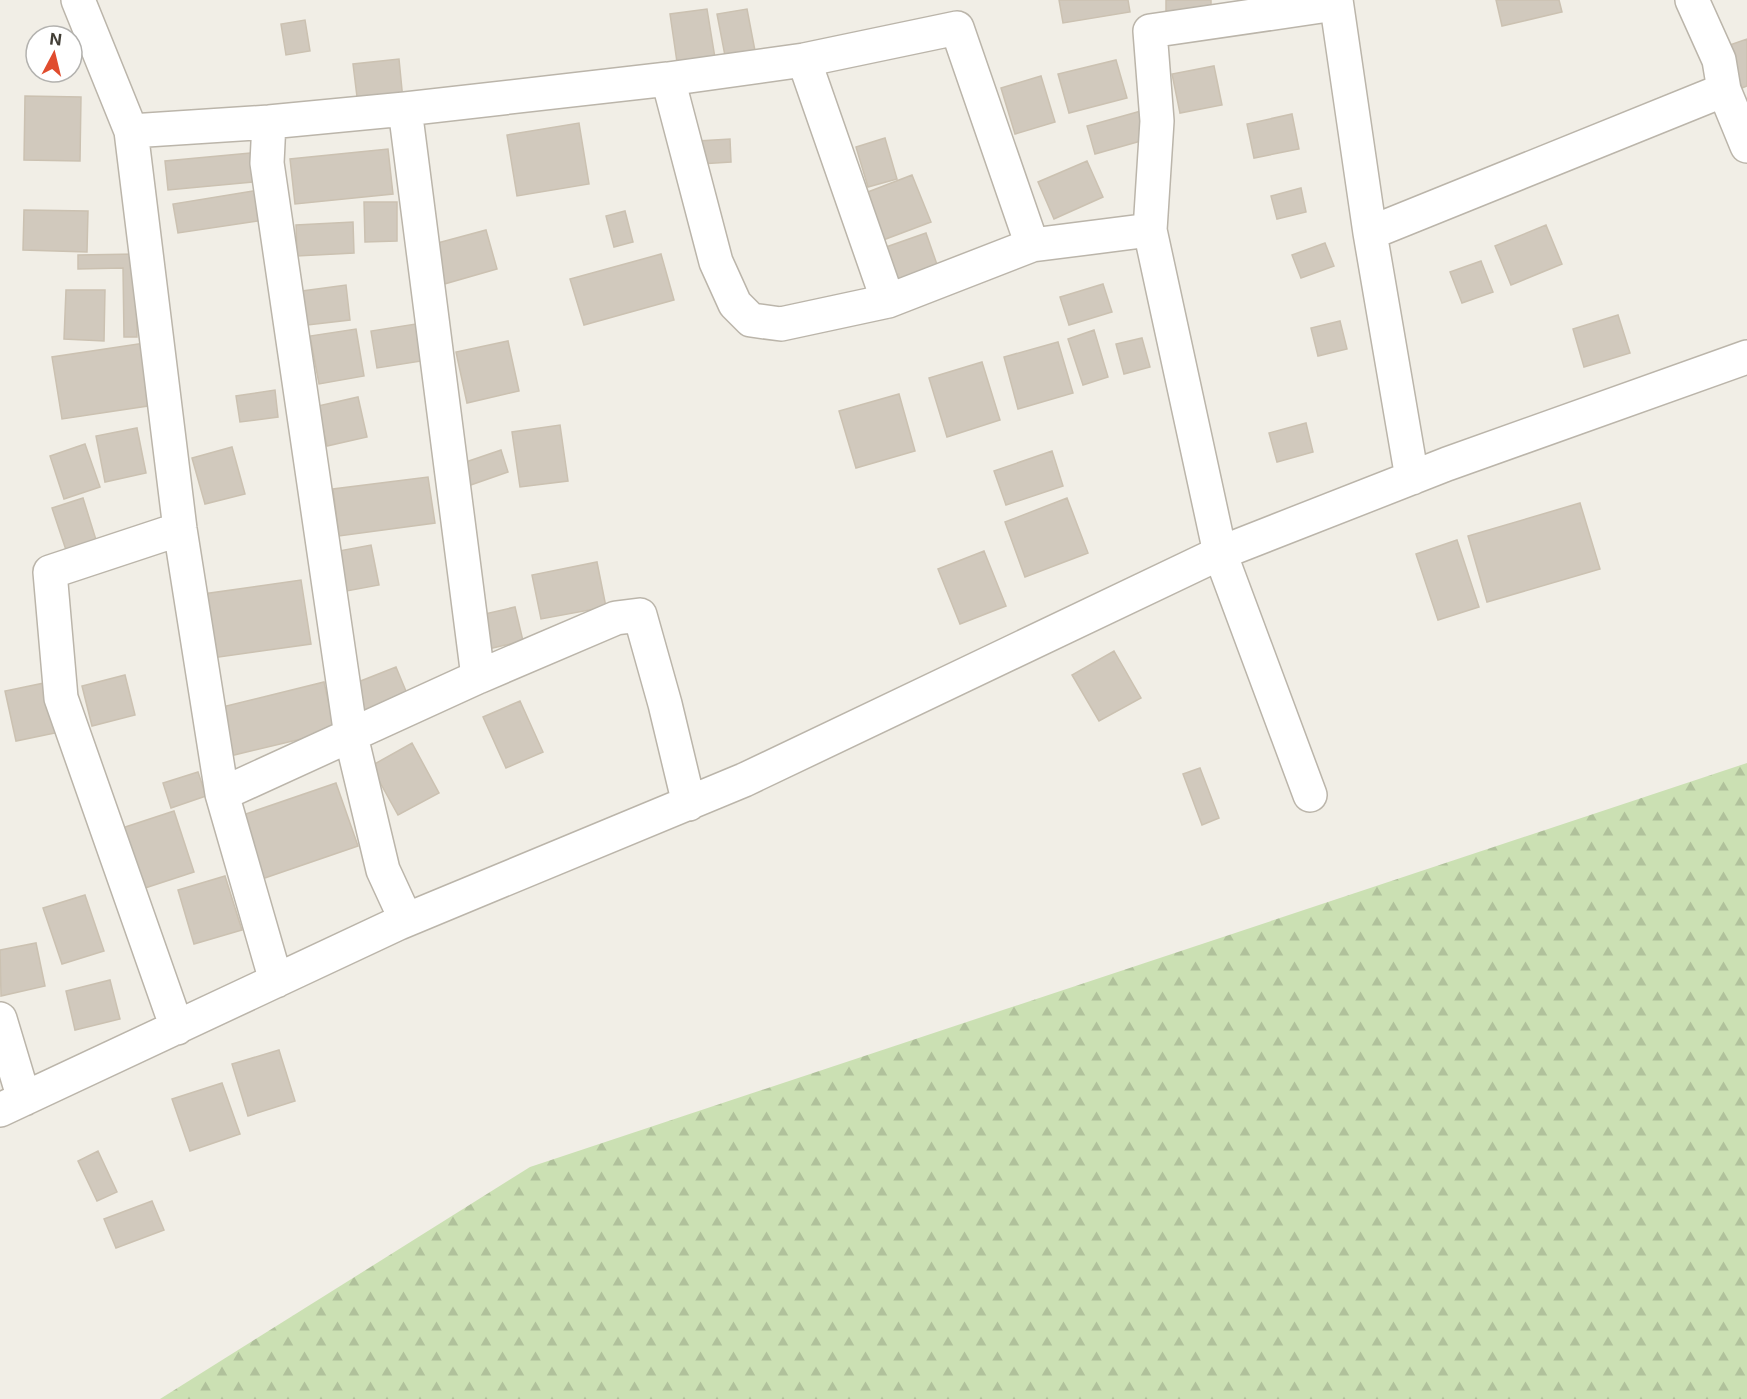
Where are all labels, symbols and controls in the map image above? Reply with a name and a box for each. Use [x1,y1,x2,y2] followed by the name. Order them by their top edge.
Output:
[24,24,84,84] north arrow
[49,28,63,50] text: N

